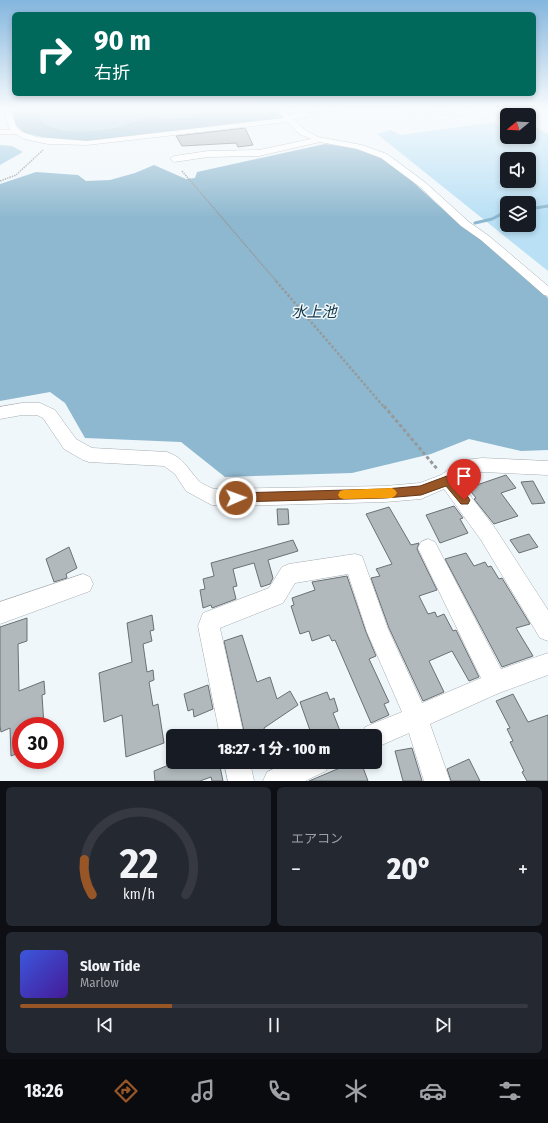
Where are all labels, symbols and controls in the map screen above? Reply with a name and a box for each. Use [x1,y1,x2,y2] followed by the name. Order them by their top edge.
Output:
[94,24,151,57] text: 90 m
[28,28,80,80] icon: right
[94,62,130,84] text: 右折
[500,108,536,144] north arrow
[500,108,536,232] map controls
[500,152,536,188] button: sound
[500,196,536,232] button: layers
[291,303,338,321] water label: 水上池
[447,459,481,500] pin
[453,465,475,487] icon: arrive
[215,477,257,519] position arrow
[12,717,64,769] speed limit sign: 30
[218,740,330,758] text: 18:27 · 1 分 · 100 m
[291,831,343,846] text: エアコン
[118,838,158,888] text: 22
[387,851,432,887] text: 20°
[291,856,301,883] text: −
[518,856,528,883] text: +
[123,885,154,902] text: km/h
[80,957,140,975] text: Slow Tide
[80,975,119,990] text: Marlow
[94,1014,116,1036] icon: previous
[263,1014,285,1036] icon: pause
[432,1014,454,1036] icon: next
[112,1077,140,1105] icon: directions
[189,1077,217,1105] icon: music
[265,1077,293,1105] icon: phone
[342,1077,370,1105] icon: climate
[419,1077,447,1105] icon: car
[496,1077,524,1105] icon: filters
[24,1080,63,1102] text: 18:26

